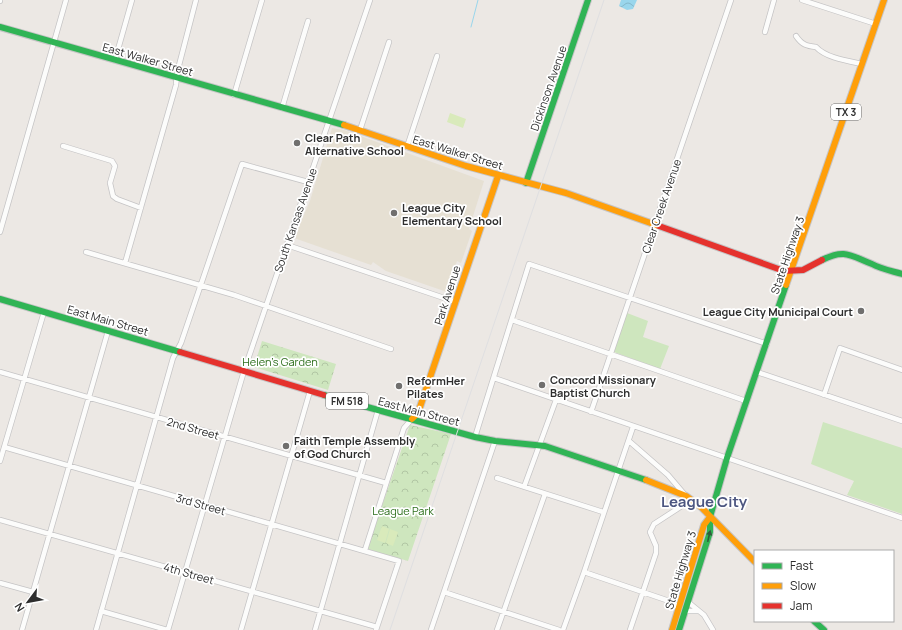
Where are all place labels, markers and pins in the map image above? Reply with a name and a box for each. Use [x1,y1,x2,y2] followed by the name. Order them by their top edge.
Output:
[305,130,404,158] place label: Clear Path Alternative School
[292,138,302,148] marker: Clear Path Alternative School
[402,200,502,228] place label: League City Elementary School
[389,208,399,218] marker: League City Elementary School
[703,304,853,319] place label: League City Municipal Court
[856,306,866,316] marker: League City Municipal Court
[550,372,657,400] place label: Concord Missionary Baptist Church
[407,373,465,401] place label: ReformHer Pilates
[537,380,547,390] marker: Concord Missionary Baptist Church
[394,381,404,391] marker: ReformHer Pilates
[294,433,416,461] place label: Faith Temple Assembly of God Church
[281,441,291,451] marker: Faith Temple Assembly of God Church

